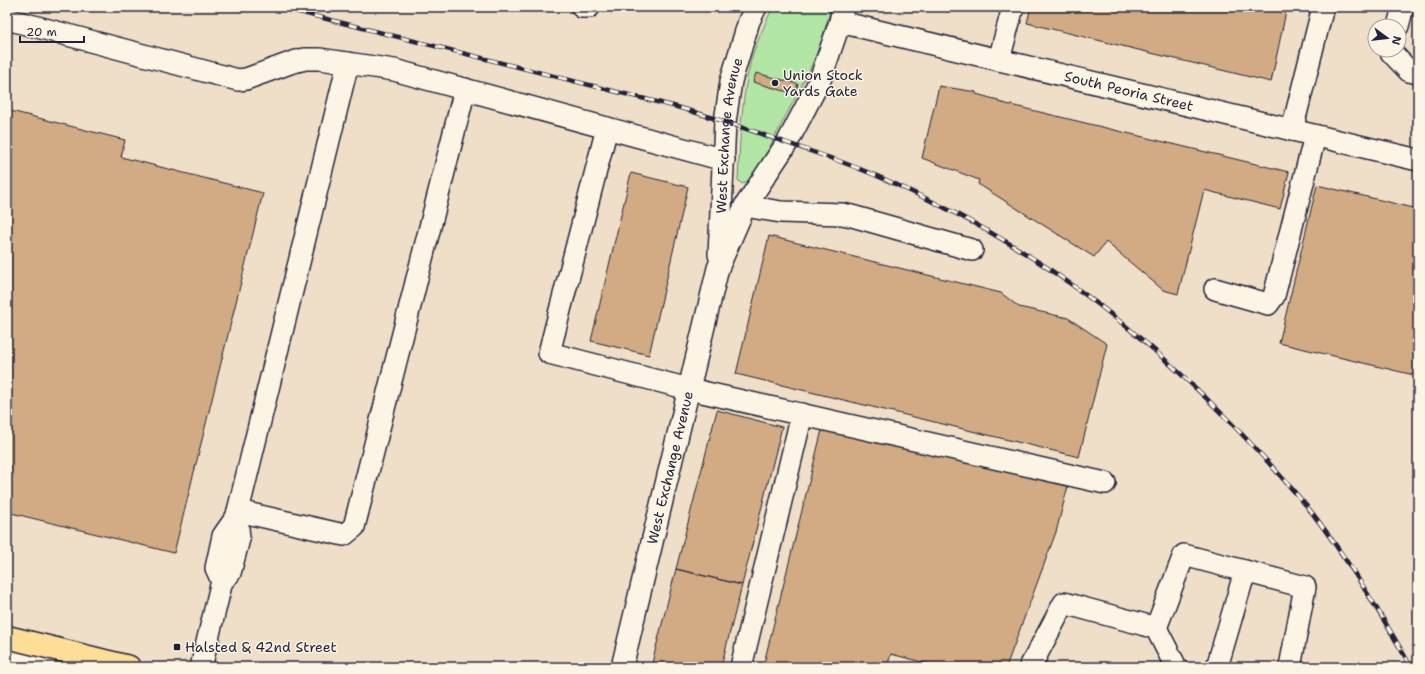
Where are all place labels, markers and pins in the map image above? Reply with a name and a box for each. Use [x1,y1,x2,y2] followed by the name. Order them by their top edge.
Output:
[783,66,863,100] place label: Union Stock Yards Gate
[770,78,780,88] marker: Union Stock Yards Gate
[185,638,337,656] place label: Halsted & 42nd Street
[172,642,182,652] marker: Halsted & 42nd Street

